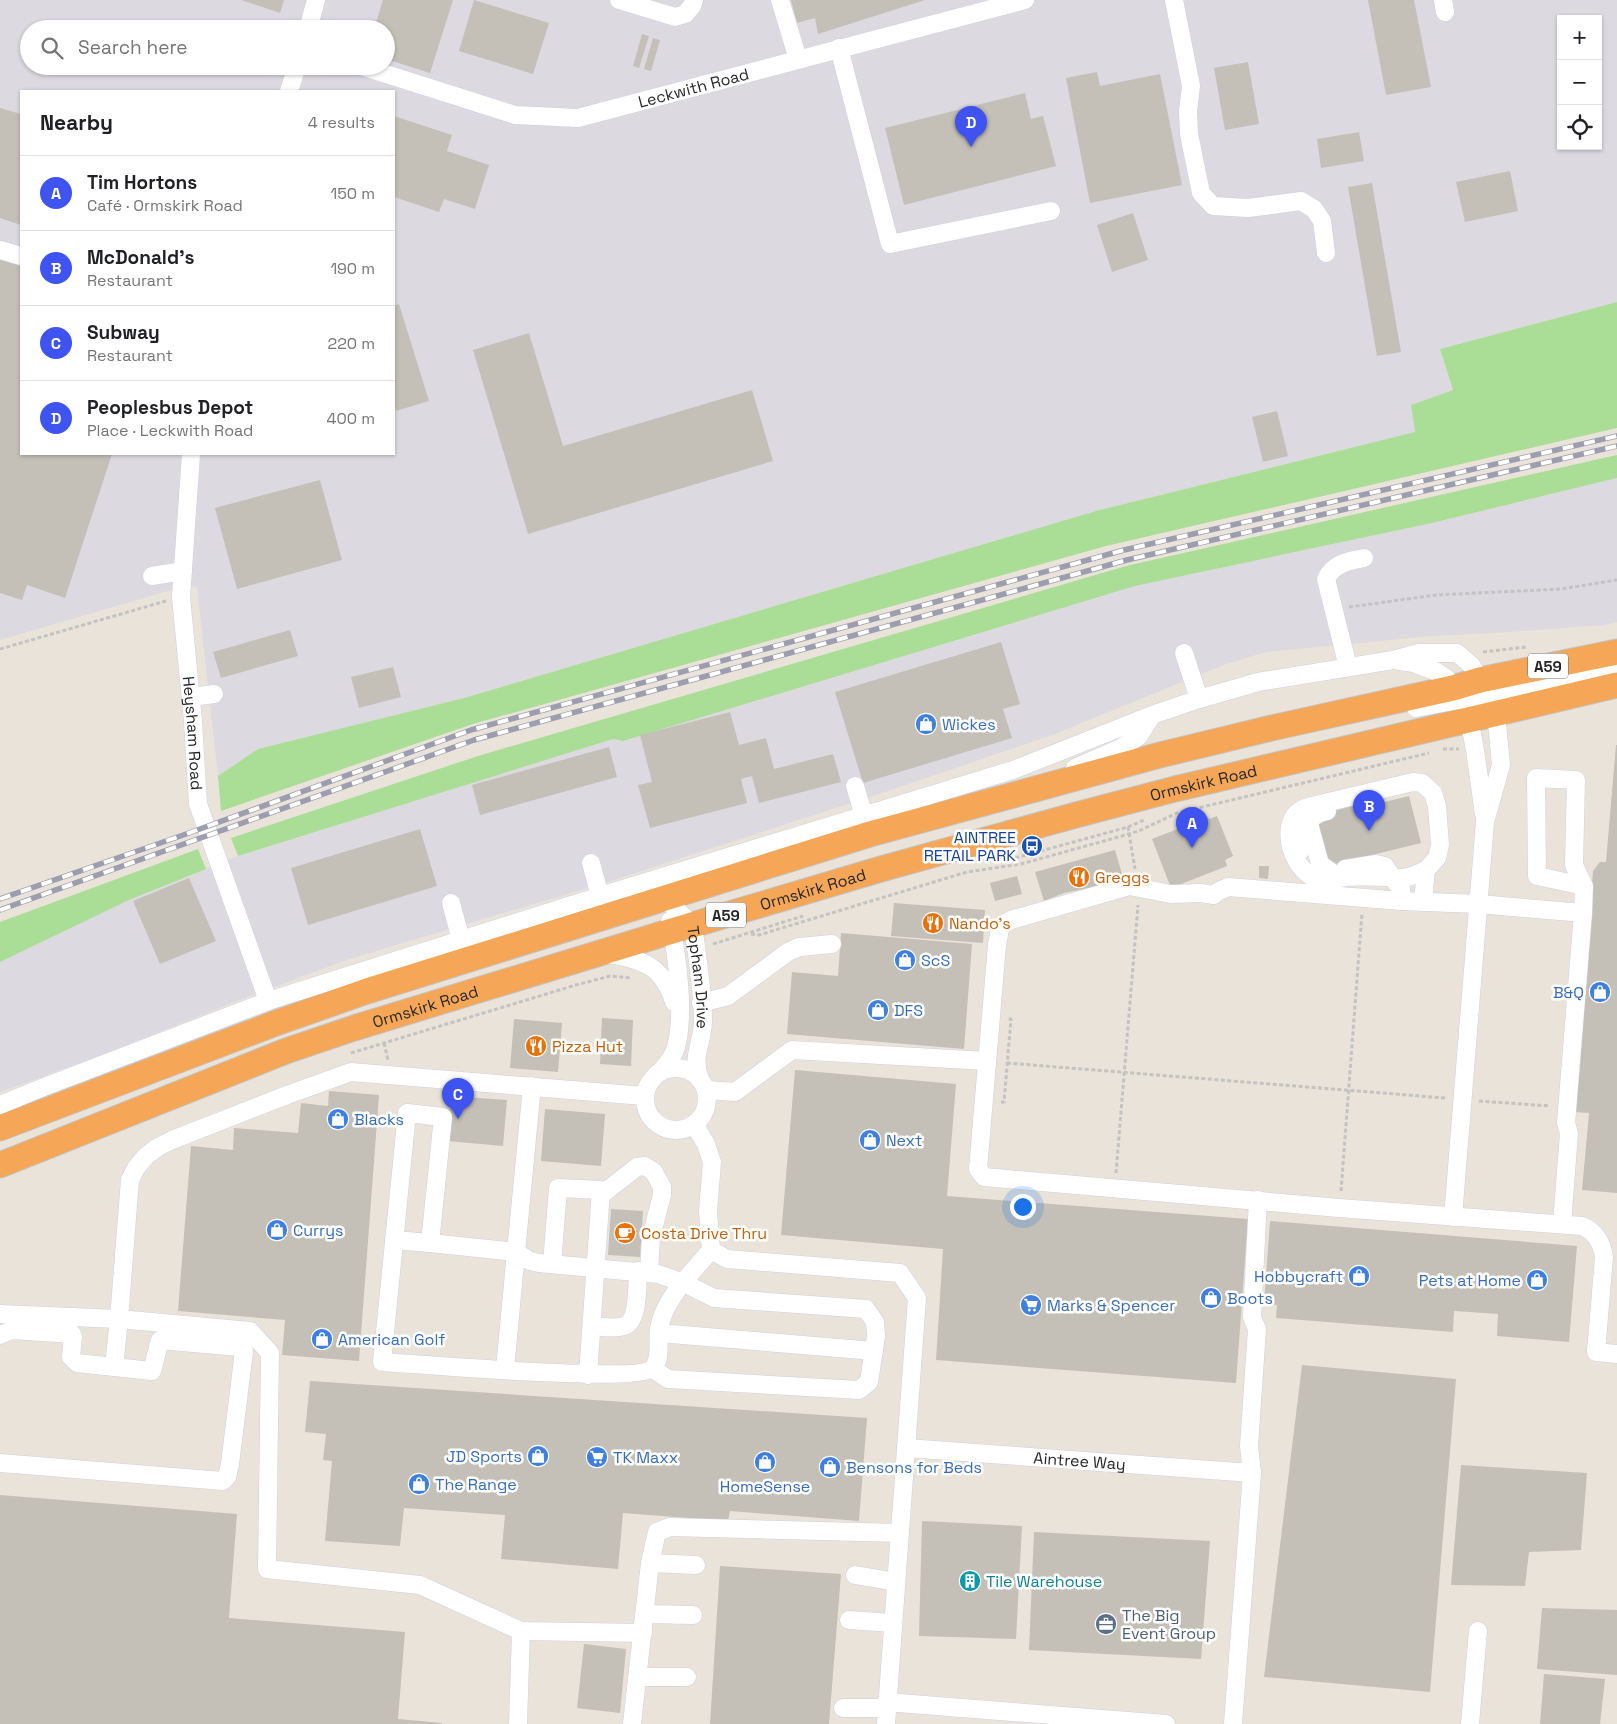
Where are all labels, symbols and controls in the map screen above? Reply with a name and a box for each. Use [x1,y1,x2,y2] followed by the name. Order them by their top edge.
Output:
[1557,15,1602,150] map controls
[1557,15,1602,60] button: +
[20,20,395,75] search box
[38,34,66,62] icon: search
[78,35,188,60] text: Search here
[1557,60,1602,105] button: −
[636,63,751,112] street label: Leckwith Road
[1557,105,1602,150] button: locate
[955,106,987,147] pin: D
[40,109,113,136] text: Nearby
[308,112,375,133] text: 4 results
[87,170,197,195] text: Tim Hortons
[51,183,61,204] text: A
[331,183,375,204] text: 150 m
[87,195,243,216] text: Café · Ormskirk Road
[87,245,194,270] text: McDonald's
[51,258,61,279] text: B
[330,258,375,279] text: 190 m
[87,270,173,291] text: Restaurant
[87,320,160,345] text: Subway
[51,333,61,354] text: C
[328,333,375,354] text: 220 m
[87,345,173,366] text: Restaurant
[87,395,253,420] text: Peoplesbus Depot
[51,408,61,429] text: D
[327,408,375,429] text: 400 m
[87,420,253,441] text: Place · Leckwith Road
[1528,654,1568,678] road number: A59
[178,675,208,791] street label: Heysham Road
[914,712,938,736] shop icon: Wickes
[942,714,996,735] place label: Wickes
[1148,760,1259,806] street label: Ormskirk Road
[1353,790,1385,831] pin: B
[1176,807,1208,848] pin: A
[924,827,1016,866] place label: AINTREE RETAIL PARK
[1020,834,1044,858] bus stop icon: AINTREE RETAIL PARK
[757,864,868,915] street label: Ormskirk Road
[1067,865,1091,889] restaurant icon: Greggs
[1095,867,1150,888] place label: Greggs
[706,902,746,928] road number: A59
[921,911,945,935] restaurant icon: Nando's
[949,913,1011,934] place label: Nando's
[683,925,714,1030] street label: Topham Drive
[893,948,917,972] shop icon: ScS
[921,950,950,971] place label: ScS
[370,980,481,1032] street label: Ormskirk Road
[1588,980,1612,1004] shop icon: B&Q
[1553,982,1584,1003] place label: B&Q
[866,998,890,1022] shop icon: DFS
[894,1000,923,1021] place label: DFS
[524,1034,548,1058] restaurant icon: Pizza Hut
[552,1036,623,1057] place label: Pizza Hut
[442,1078,474,1119] pin: C
[326,1107,350,1131] shop icon: Blacks
[354,1109,404,1130] place label: Blacks
[858,1128,882,1152] shop icon: Next
[886,1130,922,1151] place label: Next
[1010,1194,1036,1220] your location
[265,1218,289,1242] shop icon: Currys
[293,1220,343,1241] place label: Currys
[613,1221,637,1245] cafe icon: Costa Drive Thru
[641,1223,767,1244] place label: Costa Drive Thru
[1347,1264,1371,1288] shop icon: Hobbycraft
[1254,1266,1343,1287] place label: Hobbycraft
[1525,1268,1549,1292] shop icon: Pets at Home
[1419,1270,1521,1291] place label: Pets at Home
[1199,1286,1223,1310] shop icon: Boots
[1227,1288,1273,1309] place label: Boots
[1019,1293,1043,1317] supermarket icon: Marks & Spencer
[1047,1295,1175,1316] place label: Marks & Spencer
[310,1327,334,1351] shop icon: American Golf
[338,1329,445,1350] place label: American Golf
[526,1444,550,1468] shop icon: JD Sports
[585,1445,609,1469] supermarket icon: TK Maxx
[446,1446,522,1467] place label: JD Sports
[613,1447,678,1468] place label: TK Maxx
[1033,1447,1126,1474] street label: Aintree Way
[753,1450,777,1474] shop icon: HomeSense
[818,1455,842,1479] shop icon: Bensons for Beds
[846,1457,982,1478] place label: Bensons for Beds
[407,1472,431,1496] shop icon: The Range
[435,1474,517,1495] place label: The Range
[720,1476,810,1497] place label: HomeSense
[958,1569,982,1593] building icon: Tile Warehouse
[986,1571,1102,1592] place label: Tile Warehouse
[1122,1605,1216,1644] place label: The Big Event Group
[1094,1612,1118,1636] office icon: The Big Event Group

